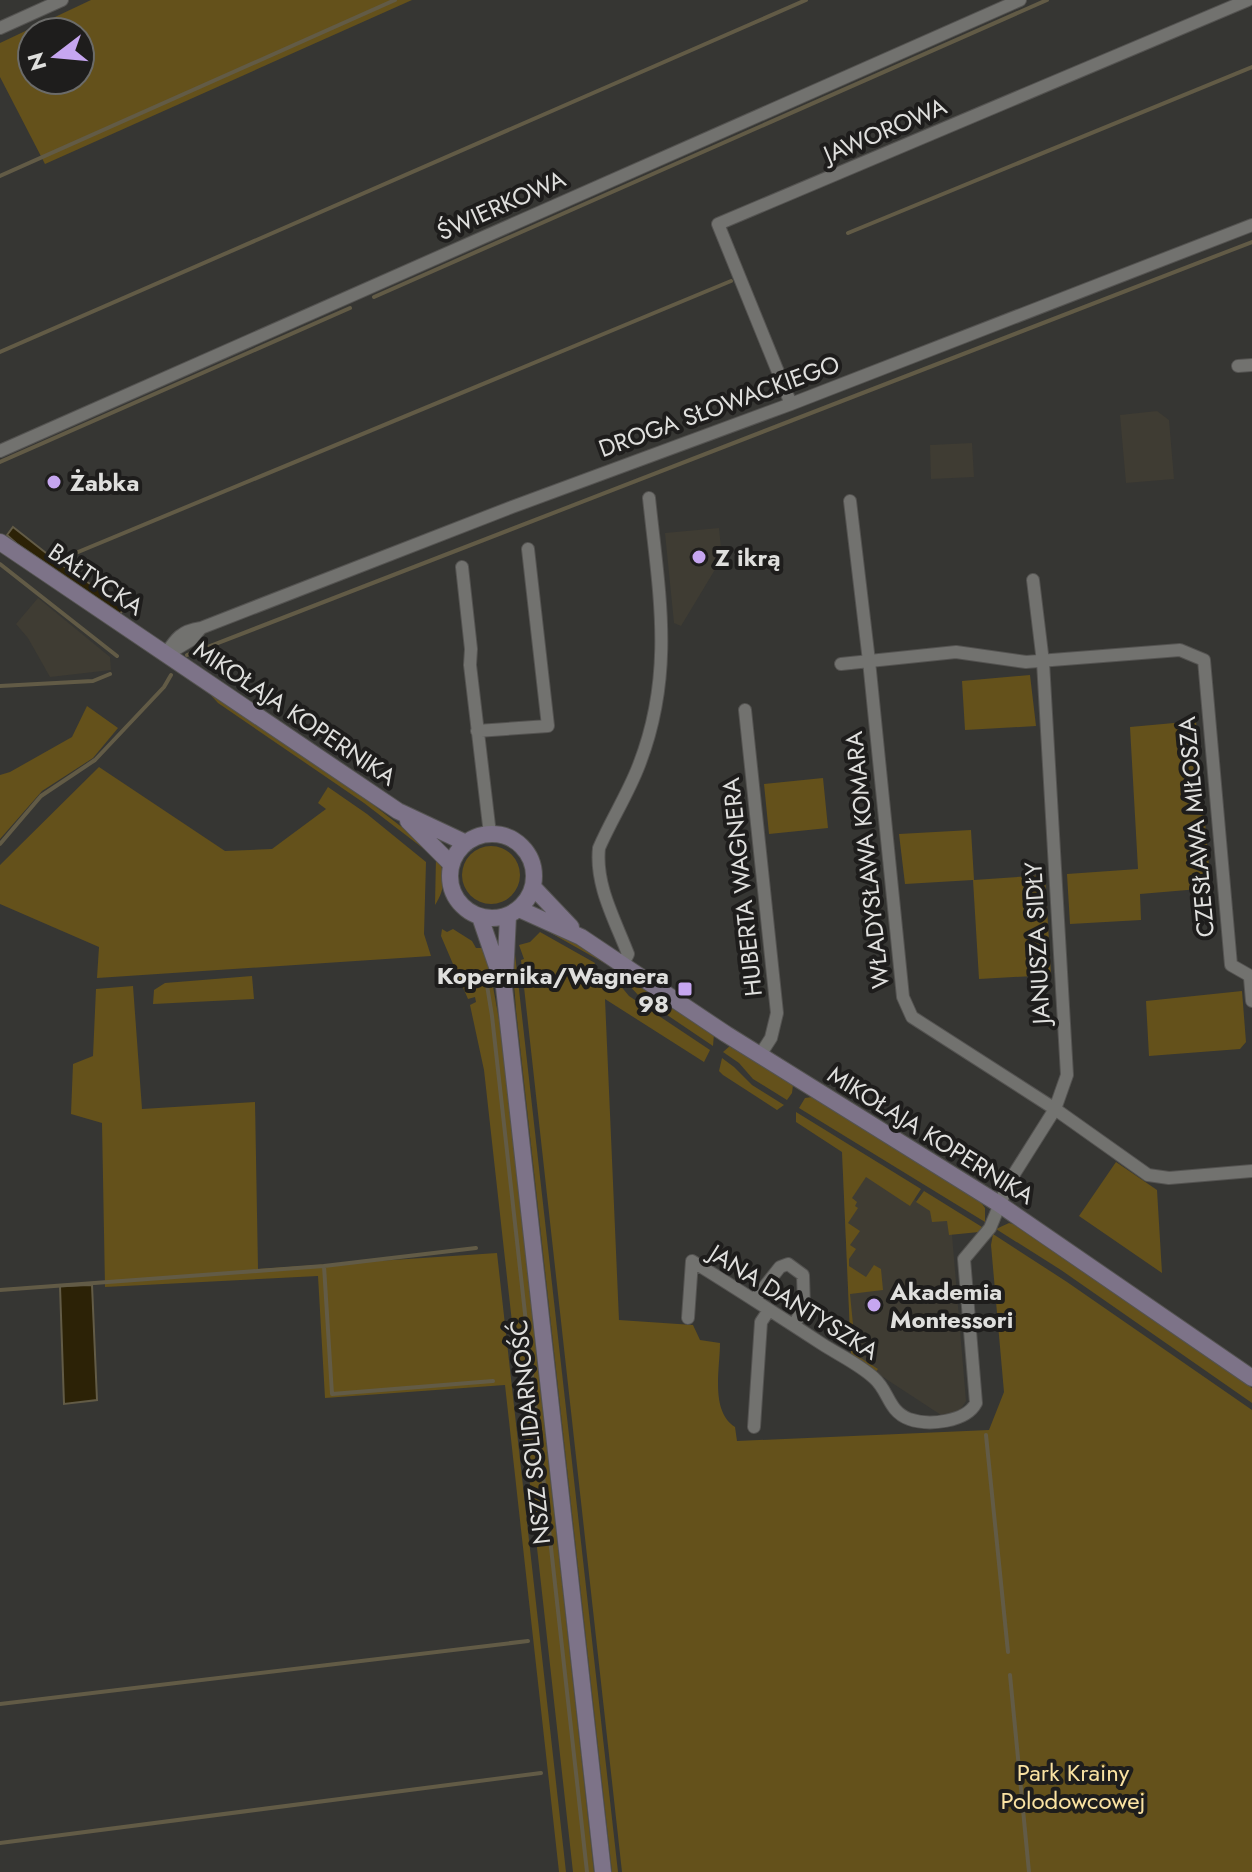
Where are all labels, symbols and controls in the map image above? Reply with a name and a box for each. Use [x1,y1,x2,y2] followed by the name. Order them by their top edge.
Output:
[16,16,96,96] north arrow
[19,49,55,74] text: N
[815,88,952,173] street label: JAWOROWA
[431,161,571,249] street label: ŚWIERKOWA
[594,346,844,466] street label: DROGA SŁOWACKIEGO
[70,465,139,500] place label: Żabka
[45,473,63,491] marker: Żabka
[41,534,151,624] street label: BAŁTYCKA
[715,540,780,575] place label: Z ikrą
[690,548,708,566] marker: Z ikrą
[187,632,403,794] street label: MIKOŁAJA KOPERNIKA
[1169,715,1223,939] street label: CZESŁAWA MIŁOSZA
[836,729,898,990] street label: WŁADYSŁAWA KOMARA
[713,776,771,998] street label: HUBERTA WAGNERA
[1015,860,1059,1028] street label: JANUSZA SIDŁY
[437,958,669,1021] place label: Kopernika/Wagnera 98
[676,980,694,998] marker: Kopernika/Wagnera 98
[821,1057,1041,1213] street label: MIKOŁAJA KOPERNIKA
[700,1234,886,1368] street label: JANA DANTYSZKA
[889,1274,1013,1337] place label: Akademia Montessori
[865,1296,883,1314] marker: Akademia Montessori
[501,1318,559,1546] street label: NSZZ SOLIDARNOŚĆ
[1000,1755,1146,1818] park label: Park Krainy Polodowcowej

